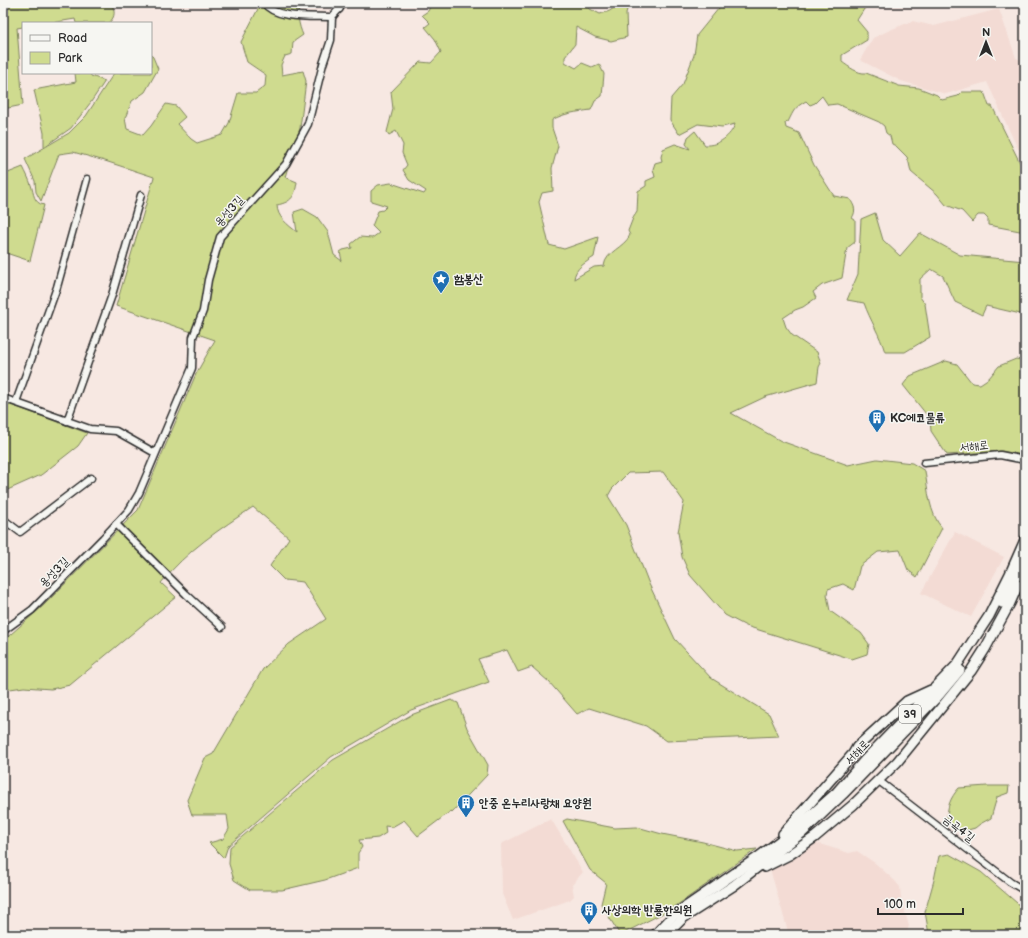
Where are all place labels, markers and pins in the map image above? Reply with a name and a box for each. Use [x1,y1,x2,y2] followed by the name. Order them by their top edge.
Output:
[431,269,451,294] place icon: 함봉산
[453,272,483,287] place label: 함봉산
[867,408,887,433] building icon: KC에코물류
[890,411,945,426] place label: KC에코물류
[456,793,476,818] building icon: 안중 온누리사랑채 요양원
[479,796,592,811] place label: 안중 온누리사랑채 요양원
[579,900,599,925] building icon: 사상의학 반룡한의원
[601,903,692,918] place label: 사상의학 반룡한의원

